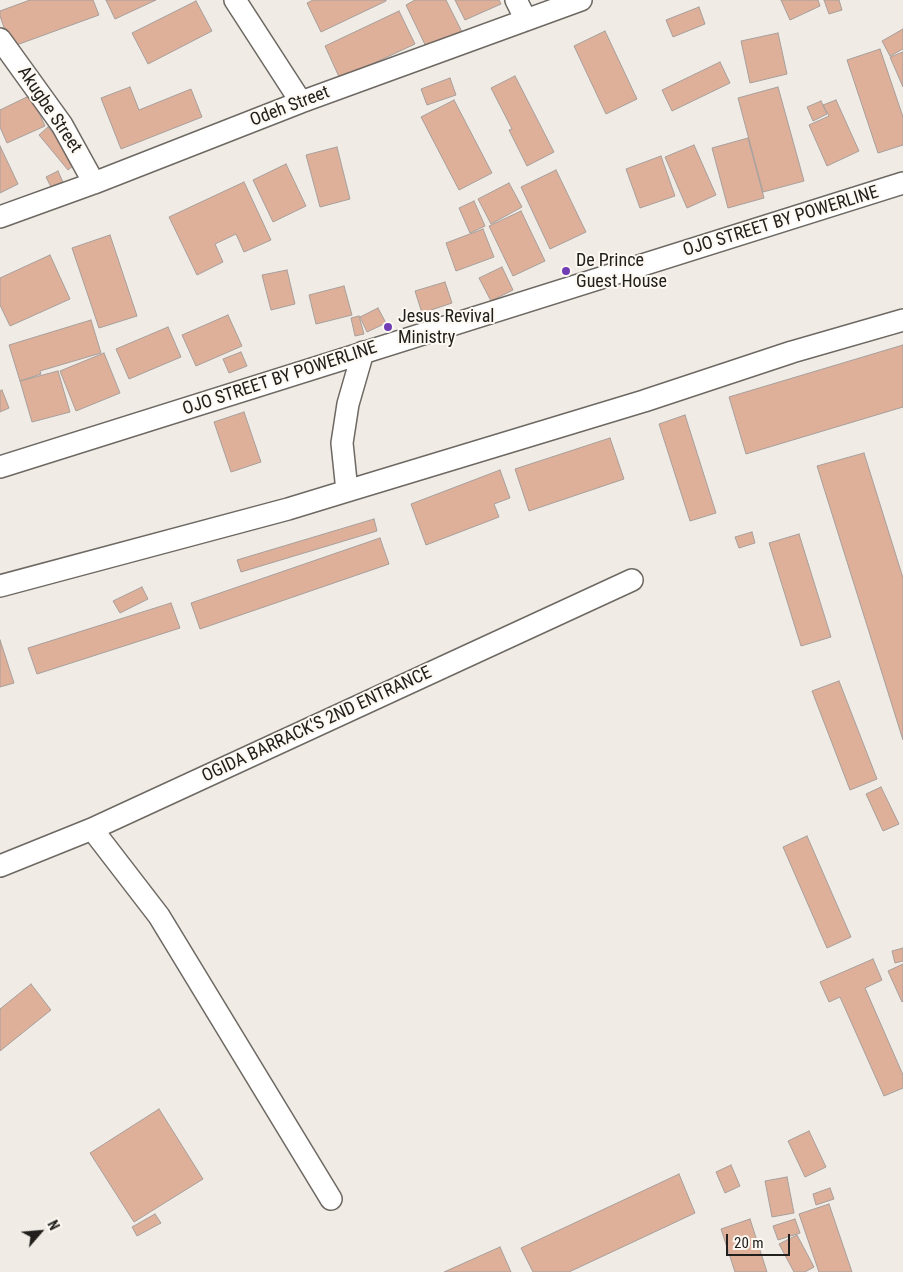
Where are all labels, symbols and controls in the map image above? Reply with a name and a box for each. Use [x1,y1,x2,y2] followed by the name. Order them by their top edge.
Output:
[12,63,86,157] street label: Akugbe Street
[247,82,333,132] street label: Odeh Street
[681,182,881,262] street label: OJO STREET BY POWERLINE
[576,250,667,292] place label: De Prince Guest House
[560,265,572,277] marker: De Prince Guest House
[398,306,494,348] place label: Jesus Revival Ministry
[382,321,394,333] marker: Jesus Revival Ministry
[180,337,380,421] street label: OJO STREET BY POWERLINE
[199,662,435,788] street label: OGIDA BARRACK'S 2ND ENTRANCE
[15,1207,65,1257] north arrow
[44,1218,62,1233] text: N
[728,1224,792,1256] scale bar
[734,1234,764,1252] text: 20 m

